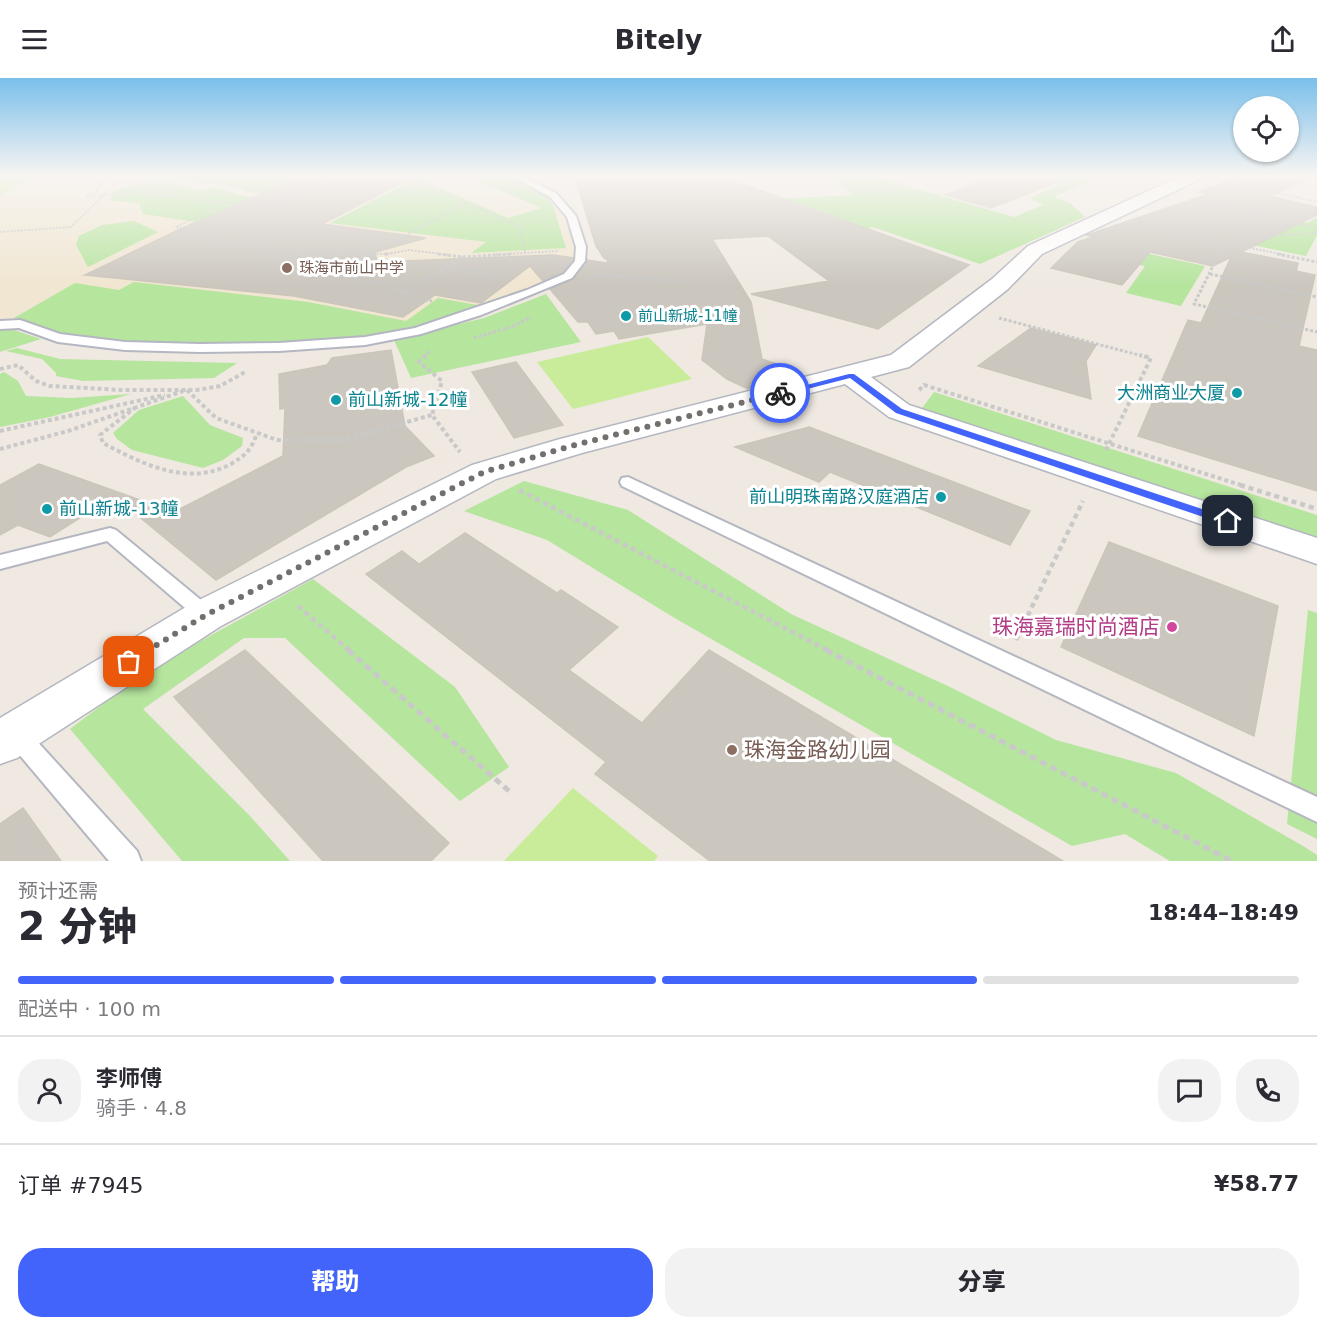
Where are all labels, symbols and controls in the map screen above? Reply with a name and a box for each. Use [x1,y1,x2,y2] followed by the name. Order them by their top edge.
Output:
[18,23,51,56] icon: menu
[1266,23,1299,56] icon: share
[615,24,702,55] text: Bitely
[1233,96,1299,162] map controls
[1233,96,1299,162] button: locate
[299,259,404,277] place label: 珠海市前山中学
[280,261,294,275] marker: 珠海市前山中学
[638,307,738,325] place label: 前山新城-11幢
[619,309,633,323] marker: 前山新城-11幢
[750,363,810,423] courier
[764,377,797,410] icon: bike
[1117,382,1225,403] place label: 大洲商业大厦
[1230,386,1244,400] marker: 大洲商业大厦
[348,389,467,410] place label: 前山新城-12幢
[329,393,343,407] marker: 前山新城-12幢
[749,486,929,507] place label: 前山明珠南路汉庭酒店
[934,490,948,504] marker: 前山明珠南路汉庭酒店
[1202,495,1253,546] pin
[59,498,178,519] place label: 前山新城-13幢
[40,502,54,516] marker: 前山新城-13幢
[1211,504,1244,537] icon: home
[992,615,1160,639] place label: 珠海嘉瑞时尚酒店
[1165,620,1179,634] marker: 珠海嘉瑞时尚酒店
[103,636,154,687] pin
[112,645,145,678] icon: bag
[744,738,891,762] place label: 珠海金路幼儿园
[725,743,739,757] marker: 珠海金路幼儿园
[18,879,98,903] text: 预计还需
[1148,900,1299,925] text: 18:44–18:49
[18,904,137,949] text: 2 分钟
[18,997,161,1021] text: 配送中 · 100 m
[18,1059,81,1122] button: person
[1158,1059,1221,1122] button: chat
[1236,1059,1299,1122] button: phone
[96,1066,162,1091] text: 李师傅
[96,1096,187,1120] text: 骑手 · 4.8
[1214,1171,1299,1196] text: ¥58.77
[18,1173,143,1198] text: 订单 #7945
[18,1248,653,1317] button: 帮助
[665,1248,1299,1317] button: 分享

